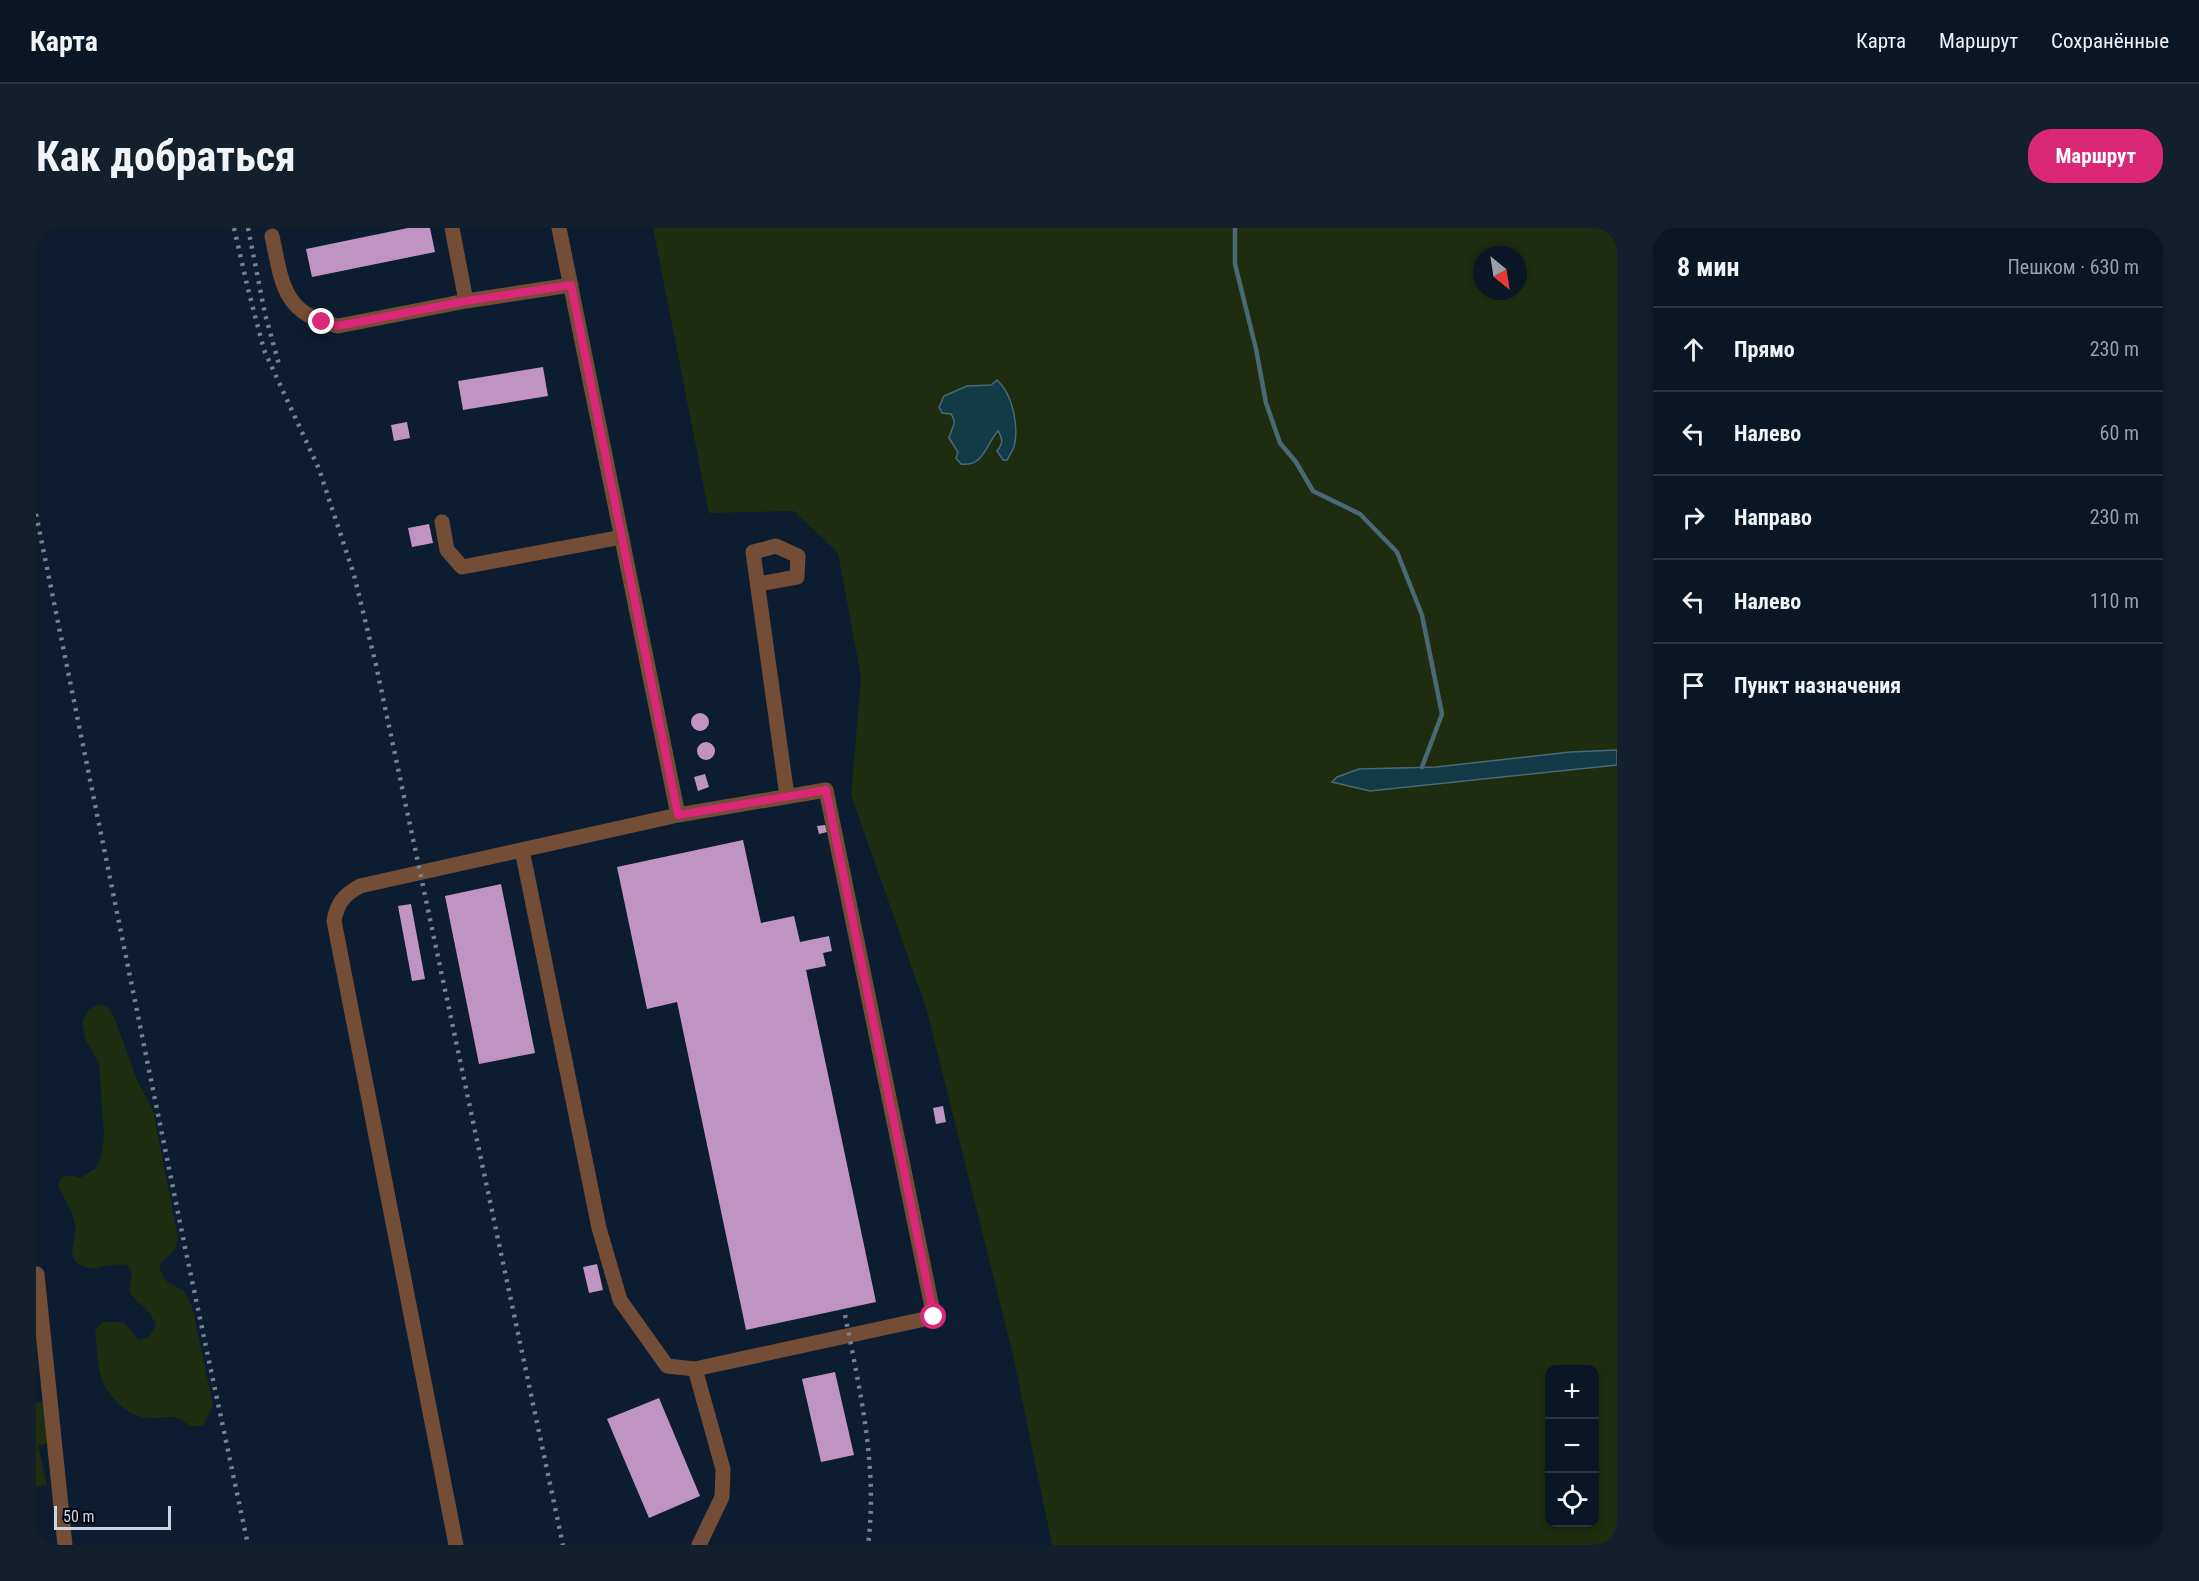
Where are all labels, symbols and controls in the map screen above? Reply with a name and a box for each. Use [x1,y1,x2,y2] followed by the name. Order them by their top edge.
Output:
[30,25,98,58] text: Карта
[1856,29,1906,53] text: Карта
[1939,29,2018,53] text: Маршрут
[2051,29,2169,53] text: Сохранённые
[2028,129,2163,183] button: Маршрут
[36,132,296,181] text: Как добраться
[1473,246,1527,300] north arrow
[1677,252,1739,282] text: 8 мин
[2007,255,2139,279] text: Пешком · 630 m
[308,308,334,334] route end
[1677,333,1710,366] icon: ahead
[1734,337,1795,362] text: Прямо
[2090,337,2139,361] text: 230 m
[1677,417,1710,450] icon: left
[1734,421,1801,446] text: Налево
[2100,421,2139,445] text: 60 m
[1677,501,1710,534] icon: right
[1734,505,1812,530] text: Направо
[2090,505,2139,529] text: 230 m
[1677,585,1710,618] icon: left
[1734,589,1801,614] text: Налево
[2090,589,2139,613] text: 110 m
[1677,669,1710,702] icon: arrive
[1734,673,1901,698] text: Пункт назначения
[920,1303,946,1329] route start
[1545,1365,1599,1527] map controls
[1545,1365,1599,1419] button: +
[1545,1419,1599,1473] button: −
[1545,1473,1599,1527] button: locate
[54,1503,171,1530] scale bar
[63,1507,95,1526] text: 50 m

